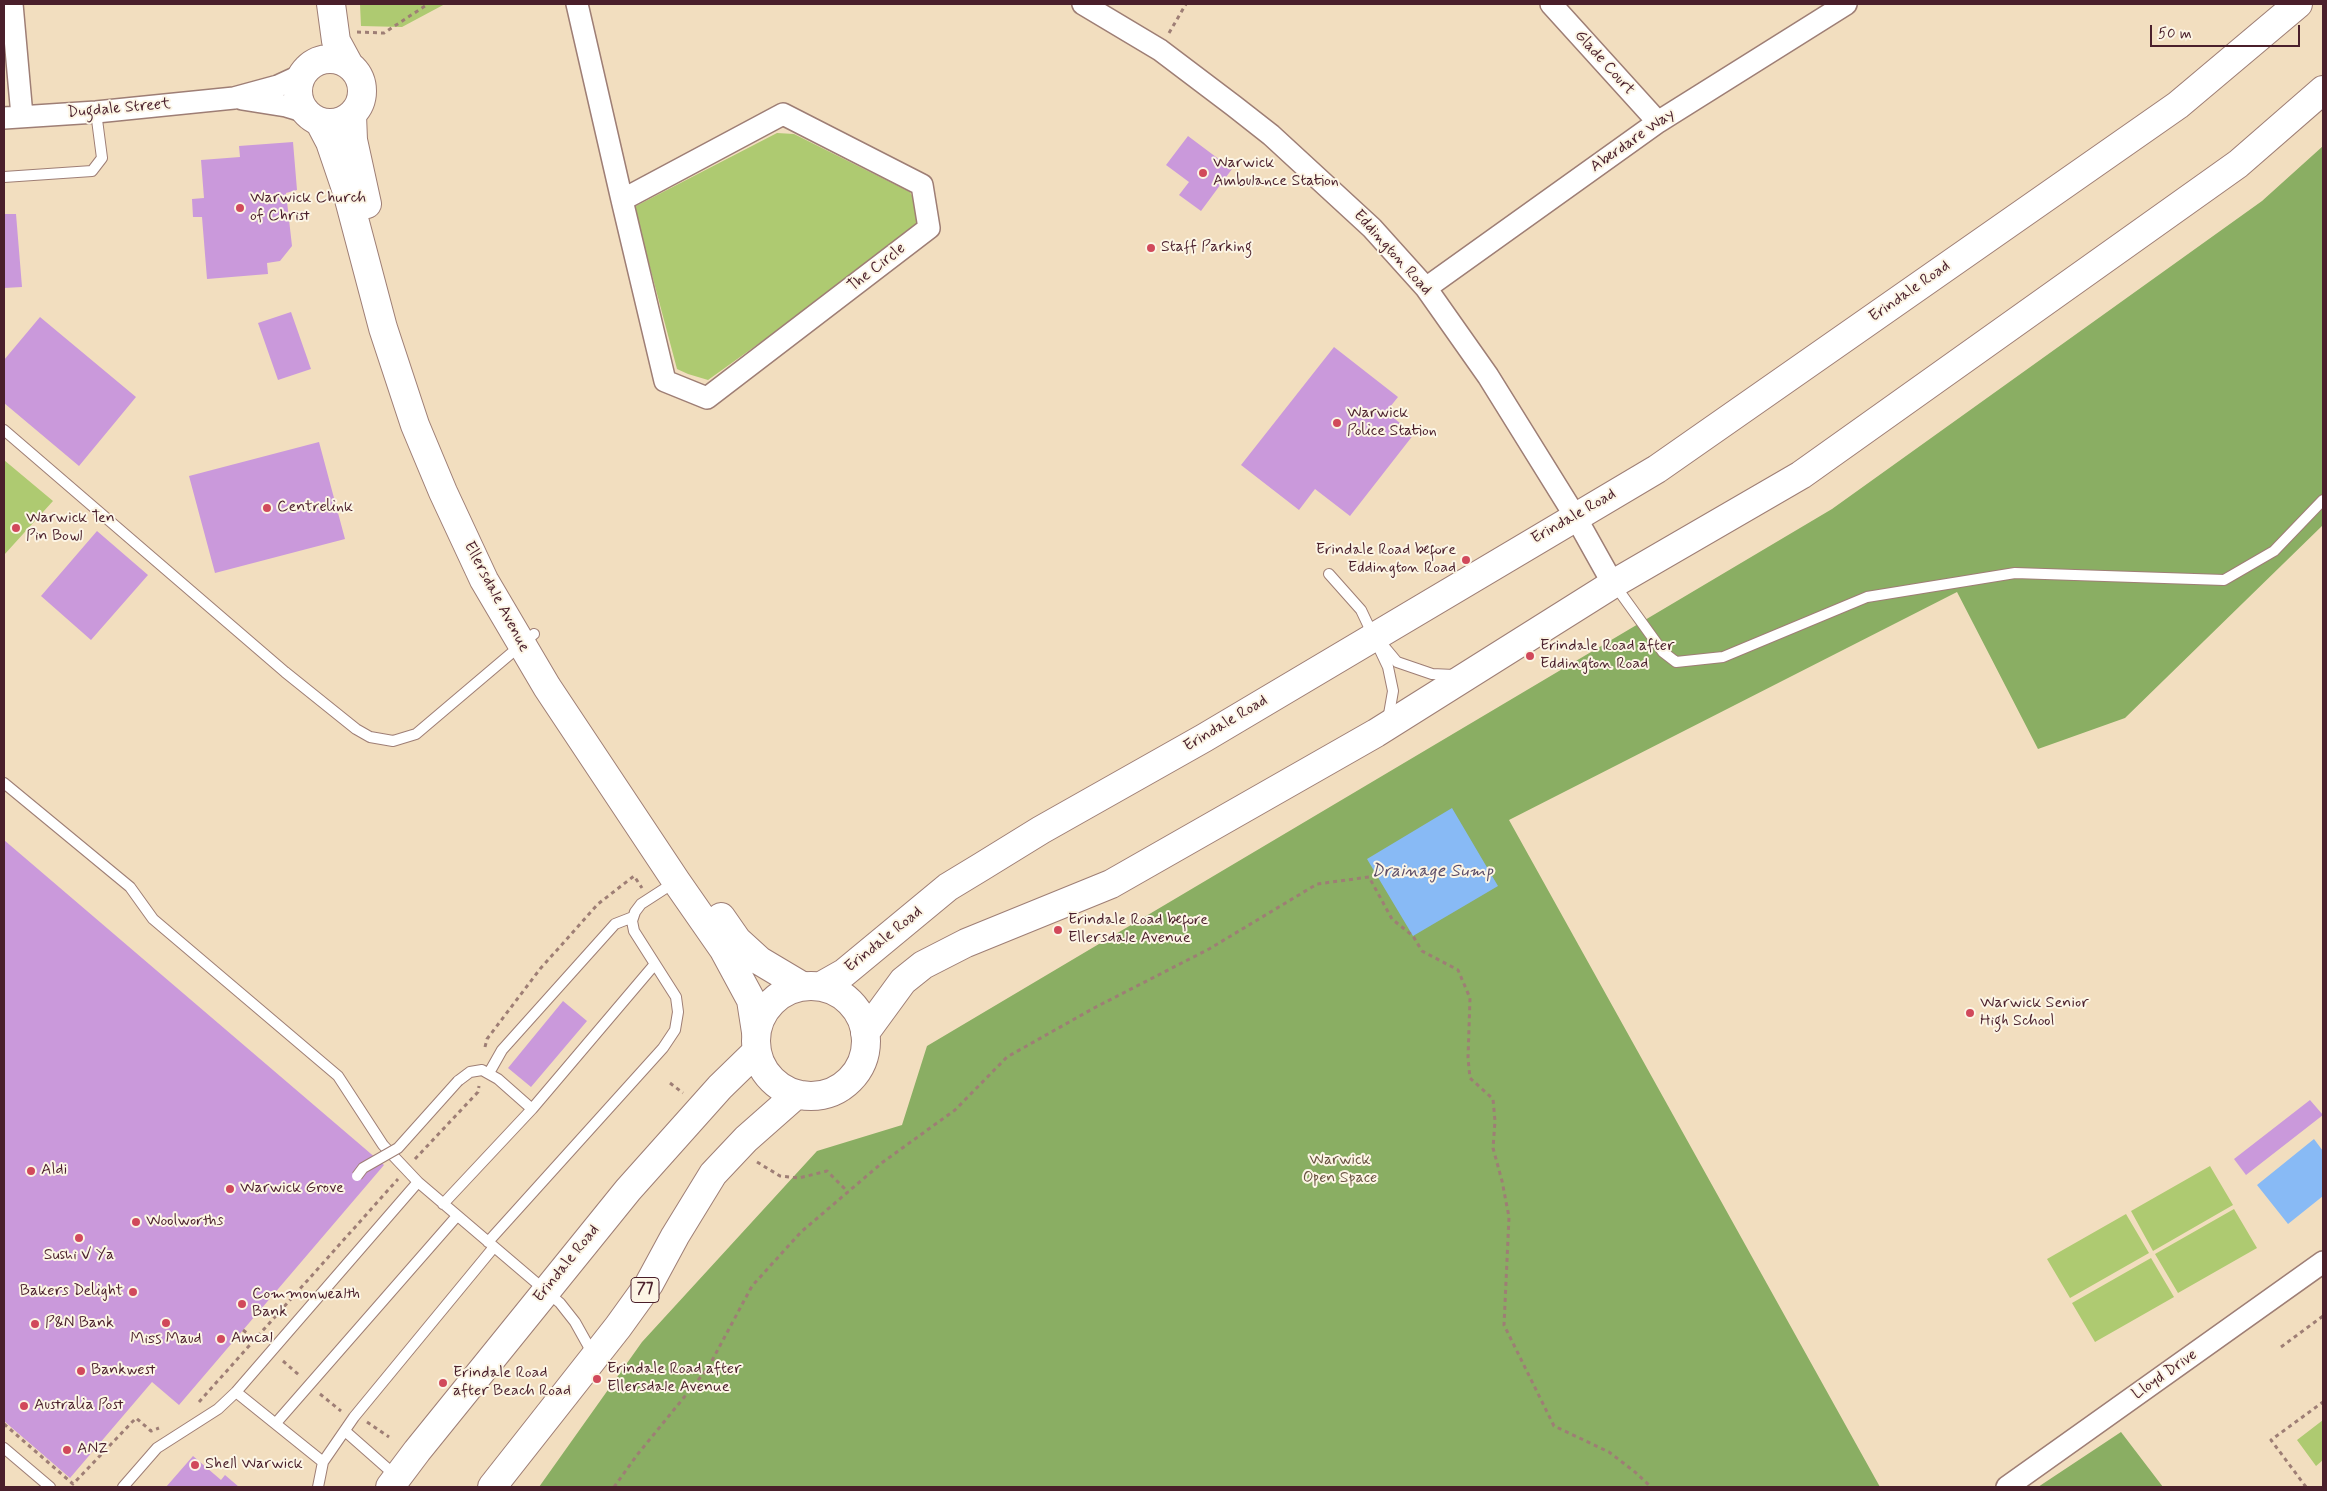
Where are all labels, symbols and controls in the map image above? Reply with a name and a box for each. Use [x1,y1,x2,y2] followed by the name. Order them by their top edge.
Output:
[2152,15,2302,47] scale bar
[2158,24,2192,44] text: 50 m
[1570,26,1638,100] street label: Glade Court
[67,95,171,123] street label: Dugdale Street
[1587,105,1679,177] street label: Aberdare Way
[1213,154,1339,192] place label: Warwick Ambulance Station
[1197,167,1209,179] marker: Warwick Ambulance Station
[250,189,366,227] place label: Warwick Church of Christ
[234,202,246,214] marker: Warwick Church of Christ
[1349,206,1435,300] street label: Eddington Road
[1161,238,1252,258] place label: Staff Parking
[844,239,910,297] street label: The Circle
[1145,242,1157,254] marker: Staff Parking
[1866,257,1954,327] street label: Erindale Road
[1347,404,1437,442] place label: Warwick Police Station
[1331,417,1343,429] marker: Warwick Police Station
[1528,485,1620,549] street label: Erindale Road
[277,498,353,518] place label: Centrelink
[261,502,273,514] marker: Centrelink
[26,509,115,547] place label: Warwick Ten Pin Bowl
[10,522,22,534] marker: Warwick Ten Pin Bowl
[459,538,533,656] street label: Ellersdale Avenue
[1316,541,1456,579] place label: Erindale Road before Eddington Road
[1460,554,1472,566] marker: Erindale Road before Eddington Road
[1540,637,1675,675] place label: Erindale Road after Eddington Road
[1524,650,1536,662] marker: Erindale Road after Eddington Road
[1181,691,1271,757] street label: Erindale Road
[1371,861,1493,883] water label: Drainage Sump
[841,903,927,977] street label: Erindale Road
[1068,911,1208,949] place label: Erindale Road before Ellersdale Avenue
[1052,924,1064,936] marker: Erindale Road before Ellersdale Avenue
[1980,994,2089,1032] place label: Warwick Senior High School
[1964,1007,1976,1019] marker: Warwick Senior High School
[1303,1151,1377,1189] park label: Warwick Open Space
[41,1161,67,1181] place label: Aldi
[25,1165,37,1177] marker: Aldi
[240,1179,344,1199] place label: Warwick Grove
[224,1183,236,1195] marker: Warwick Grove
[146,1212,223,1232] place label: Woolworths
[130,1216,142,1228] marker: Woolworths
[530,1221,604,1307] street label: Erindale Road
[73,1232,85,1244] marker: Sushi V Ya
[44,1246,114,1266] place label: Sushi V Ya
[631,1278,659,1302] road number: 77
[20,1282,123,1302] place label: Bakers Delight
[252,1285,360,1323] place label: Commonwealth Bank
[127,1286,139,1298] marker: Bakers Delight
[236,1298,248,1310] marker: Commonwealth Bank
[45,1314,114,1334] place label: P&N Bank
[160,1317,172,1329] marker: Miss Maud
[29,1318,41,1330] marker: P&N Bank
[231,1329,273,1349] place label: Amcal
[130,1330,202,1350] place label: Miss Maud
[215,1333,227,1345] marker: Amcal
[2129,1346,2201,1404] street label: Lloyd Drive
[607,1360,742,1398] place label: Erindale Road after Ellersdale Avenue
[91,1361,156,1381] place label: Bankwest
[453,1364,571,1402] place label: Erindale Road after Beach Road
[75,1365,87,1377] marker: Bankwest
[591,1373,603,1385] marker: Erindale Road after Ellersdale Avenue
[437,1377,449,1389] marker: Erindale Road after Beach Road
[34,1396,123,1416] place label: Australia Post
[18,1400,30,1412] marker: Australia Post
[77,1440,108,1460] place label: ANZ
[61,1444,73,1456] marker: ANZ
[205,1455,303,1475] place label: Shell Warwick
[189,1459,201,1471] marker: Shell Warwick

